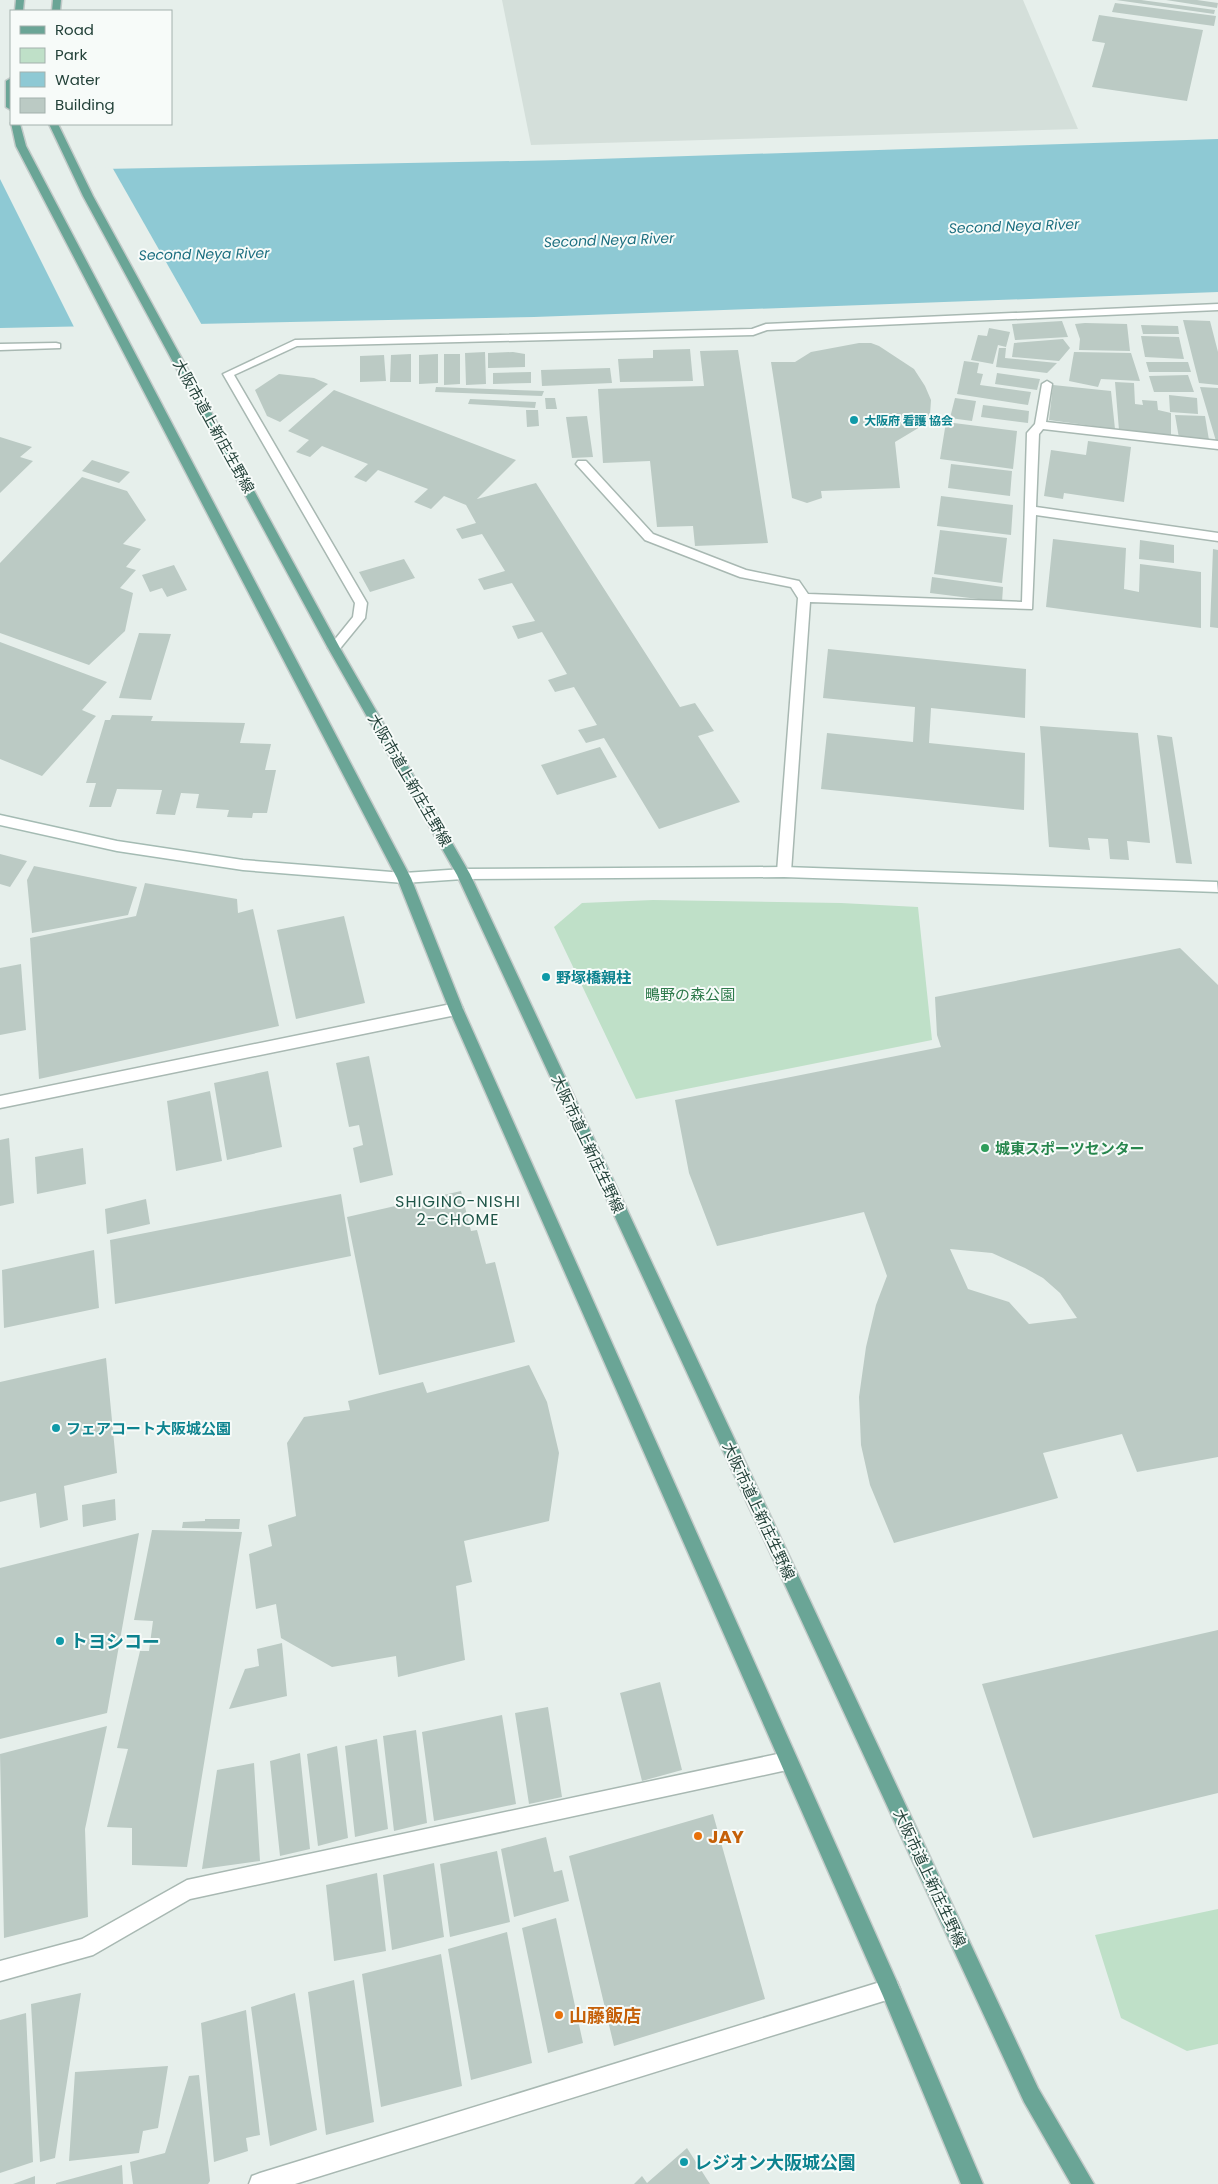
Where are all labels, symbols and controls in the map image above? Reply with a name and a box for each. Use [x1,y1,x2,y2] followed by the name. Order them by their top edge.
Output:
[10,10,172,125] legend
[55,19,94,40] text: Road
[55,44,87,65] text: Park
[55,69,101,90] text: Water
[55,94,115,115] text: Building
[948,214,1080,238] water label: Second Neya River
[543,228,675,252] water label: Second Neya River
[139,243,270,265] water label: Second Neya River
[168,355,260,497] street label: 大阪市道上新庄生野線
[864,412,953,429] place label: 大阪府 看護 協会
[848,414,860,426] marker: 大阪府 看護 協会
[363,710,457,850] street label: 大阪市道上新庄生野線
[556,967,631,988] place label: 野塚橋親柱
[540,971,552,983] marker: 野塚橋親柱
[645,984,735,1005] park label: 鴫野の森公園
[547,1072,629,1216] street label: 大阪市道上新庄生野線
[995,1138,1145,1159] place label: 城東スポーツセンター
[979,1142,991,1154] marker: 城東スポーツセンター
[395,1190,521,1231] district label: SHIGINO-NISHI 2-CHOME
[66,1418,231,1439] place label: フェアコート大阪城公園
[50,1422,62,1434] marker: フェアコート大阪城公園
[718,1439,800,1583] street label: 大阪市道上新庄生野線
[70,1629,160,1654] place label: トヨシコー
[54,1635,66,1647] marker: トヨシコー
[889,1806,971,1950] street label: 大阪市道上新庄生野線
[708,1824,744,1849] place label: JAY
[692,1830,704,1842] marker: JAY
[569,2003,641,2028] place label: 山藤飯店
[553,2009,565,2021] marker: 山藤飯店
[694,2150,856,2175] place label: レジオン大阪城公園
[678,2156,690,2168] marker: レジオン大阪城公園

